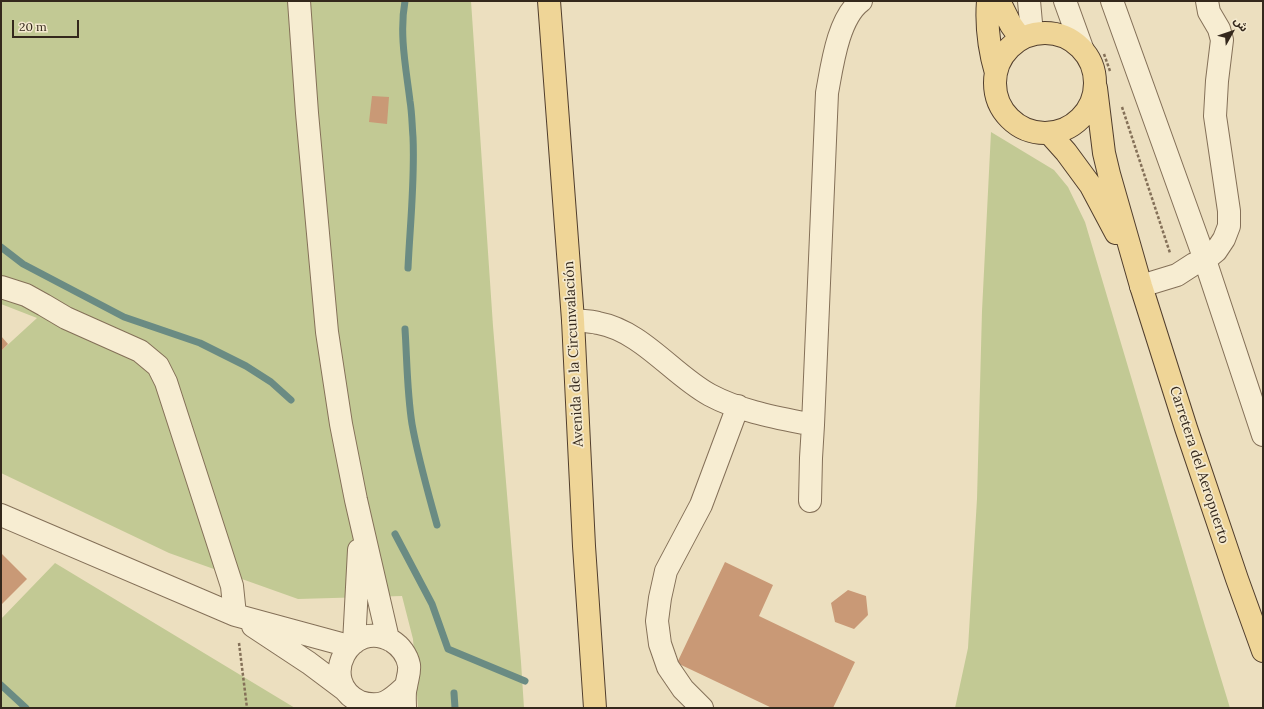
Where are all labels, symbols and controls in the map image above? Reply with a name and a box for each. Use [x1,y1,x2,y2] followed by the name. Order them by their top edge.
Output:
[14,12,81,38] scale bar
[1212,12,1252,52] north arrow
[1231,14,1251,35] text: ش
[19,19,47,34] text: 20 m
[561,261,587,447] street label: Avenida de la Circunvalación
[1166,384,1232,546] street label: Carretera del Aeropuerto

